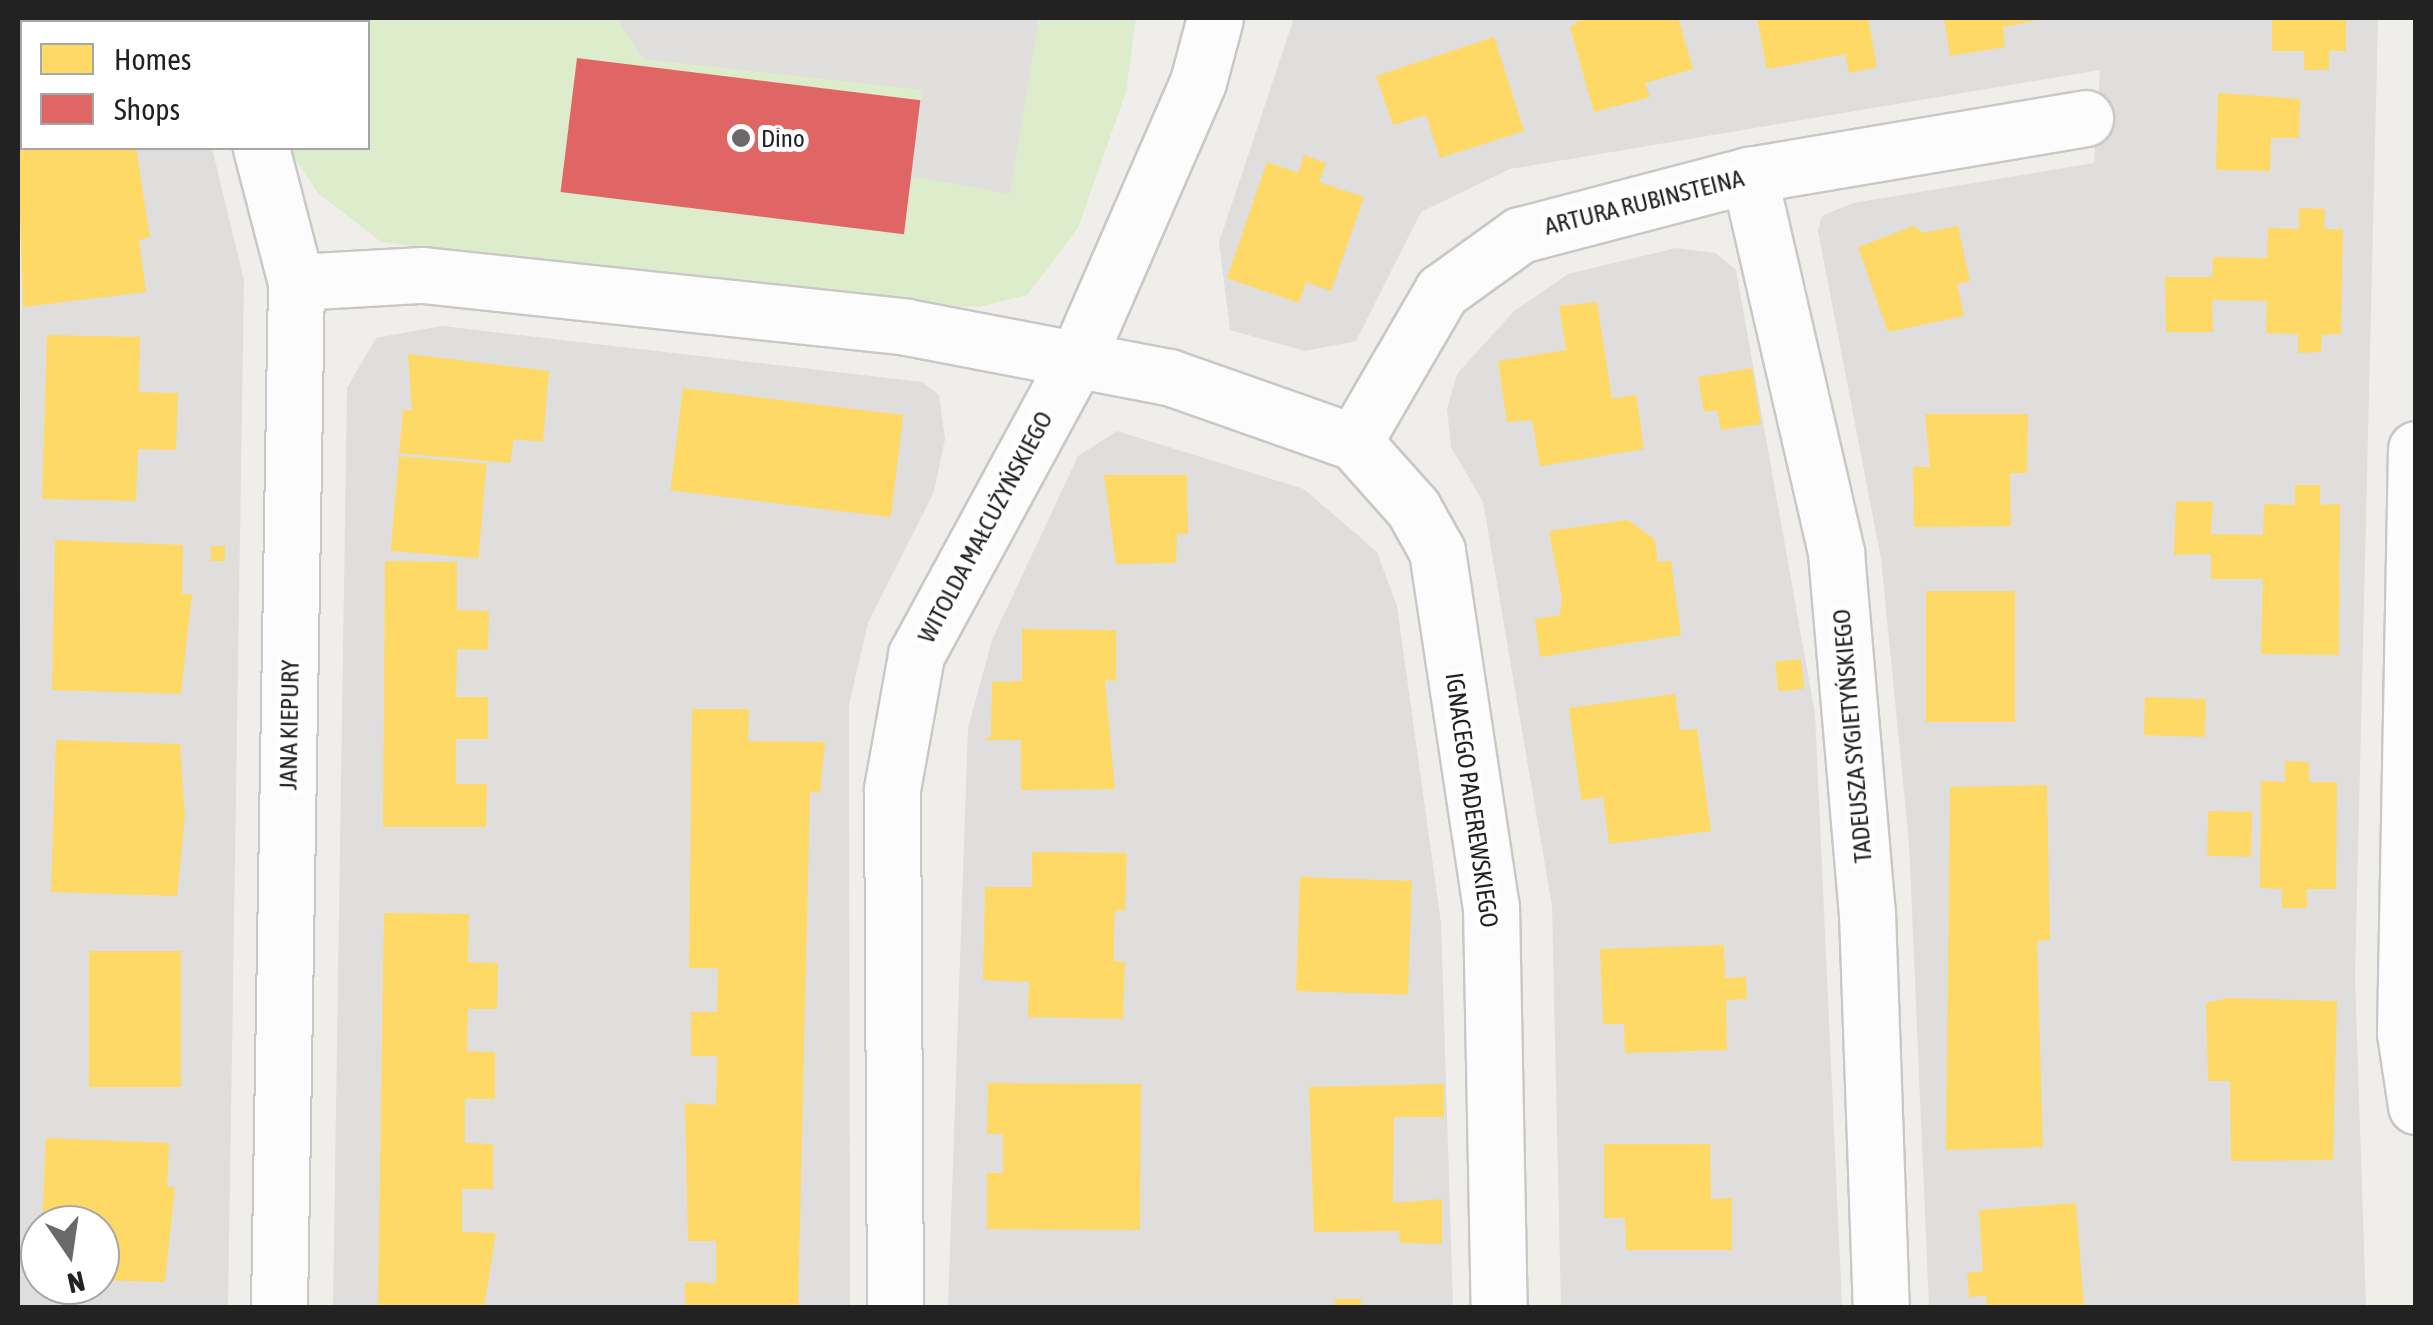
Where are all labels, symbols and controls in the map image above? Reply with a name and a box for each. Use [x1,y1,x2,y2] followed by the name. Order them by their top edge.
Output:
[20,20,370,150] legend
[114,42,191,76] text: Homes
[114,92,180,126] text: Shops
[761,123,805,153] place label: Dino
[730,127,752,149] marker: Dino
[1541,163,1747,241] street label: ARTURA RUBINSTEINA
[911,406,1059,648] street label: WITOLDA MAŁCUŻYŃSKIEGO
[1826,608,1878,864] street label: TADEUSZA SYGIETYŃSKIEGO
[273,660,305,790] street label: JANA KIEPURY
[1439,671,1505,929] street label: IGNACEGO PADEREWSKIEGO
[20,1205,120,1305] north arrow
[65,1265,88,1300] text: N

